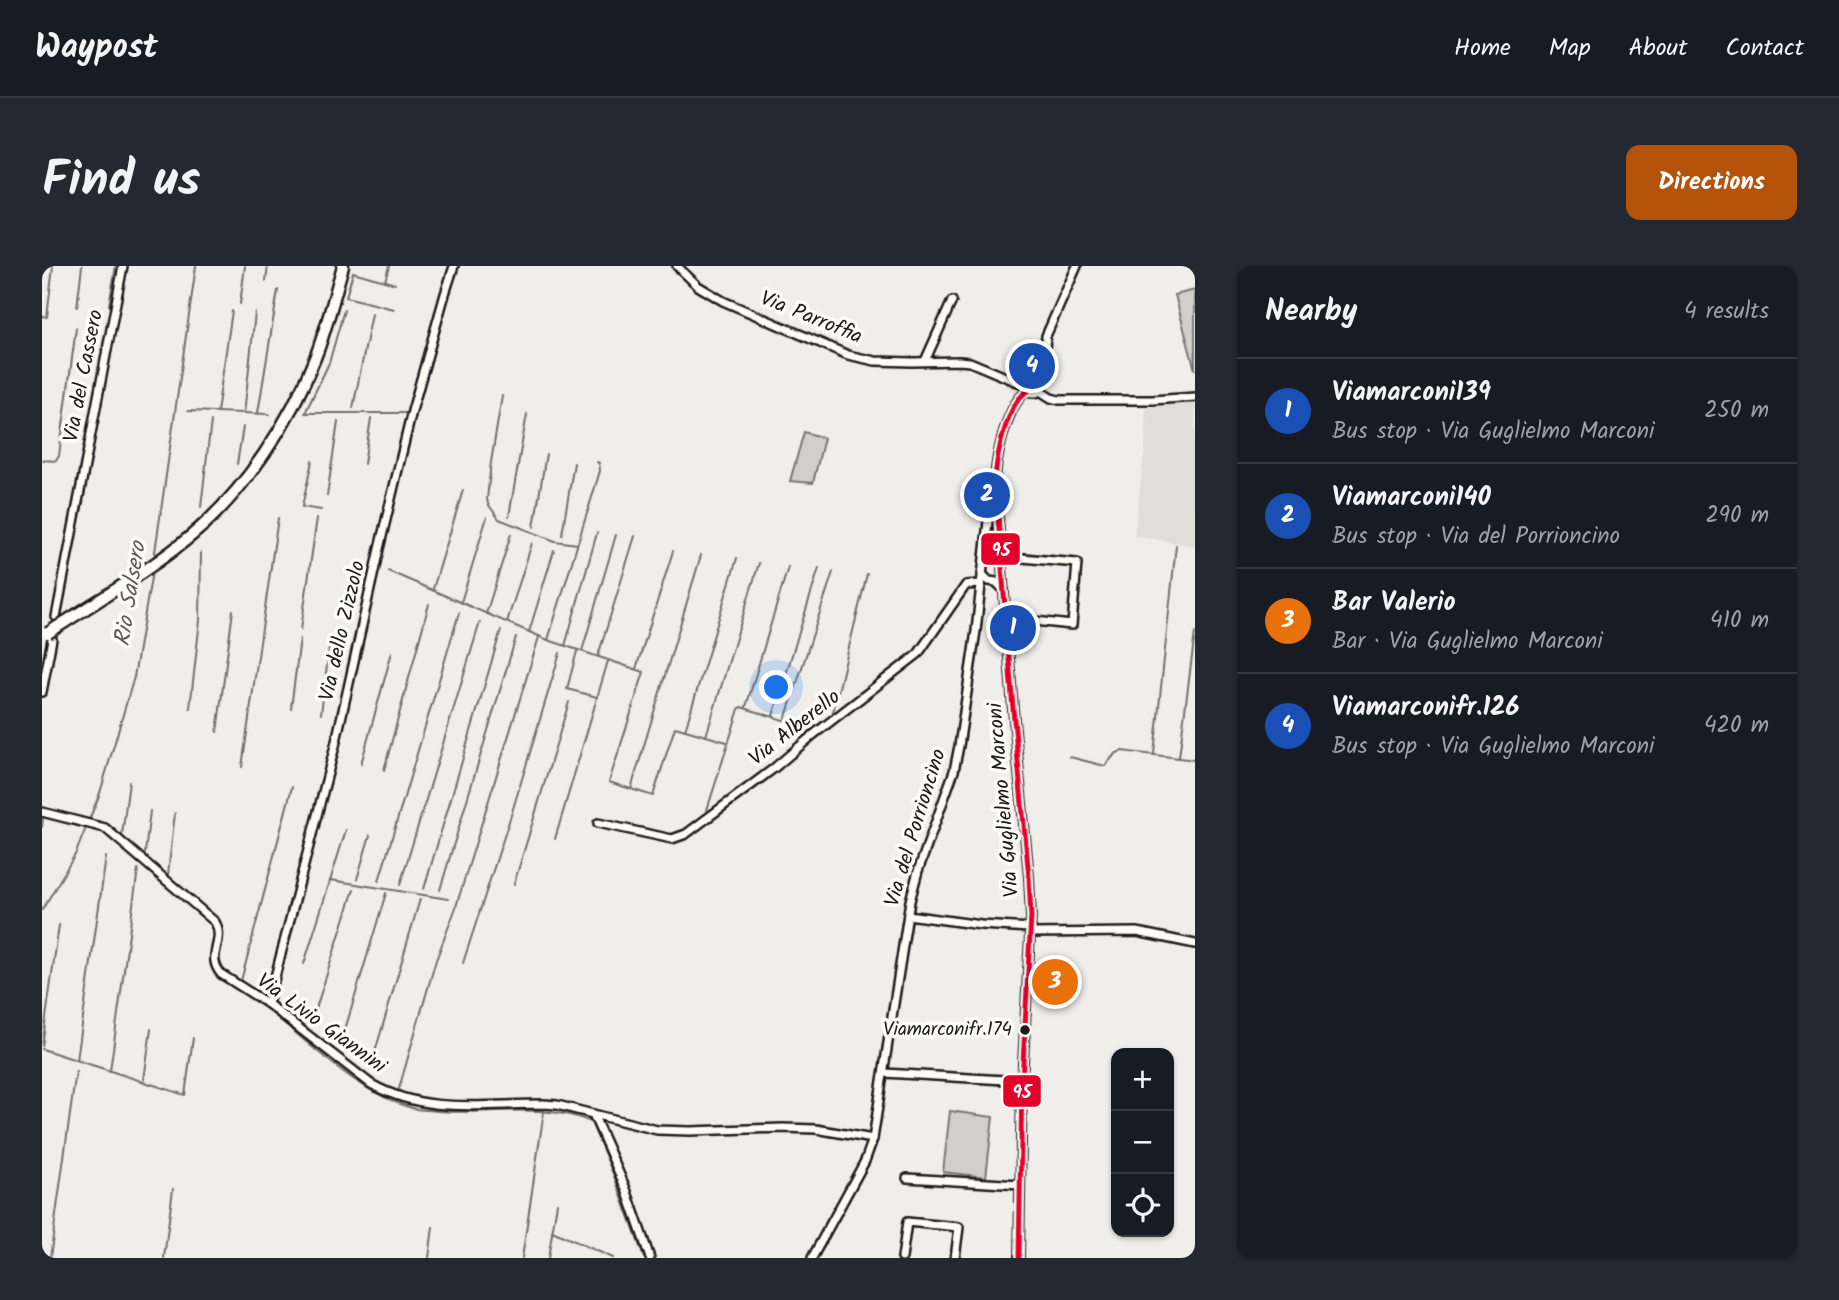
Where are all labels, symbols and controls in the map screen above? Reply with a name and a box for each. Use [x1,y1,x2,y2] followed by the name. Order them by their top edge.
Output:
[35,22,158,75] text: Waypost
[1454,29,1511,68] text: Home
[1549,29,1591,68] text: Map
[1629,29,1687,68] text: About
[1725,29,1804,68] text: Contact
[42,143,200,221] text: Find us
[1626,145,1797,220] button: Directions
[755,282,867,354] street label: Via Parroffia
[1265,288,1357,336] text: Nearby
[1684,294,1769,330] text: 4 results
[55,307,113,445] street label: Via del Cassero
[1009,340,1055,392] pin: 4
[1332,372,1491,414] text: Viamarconi139
[1285,393,1291,429] text: 1
[1704,393,1769,429] text: 250 m
[1332,414,1654,450] text: Bus stop · Via Guglielmo Marconi
[964,469,1010,521] pin: 2
[1332,477,1491,519] text: Viamarconi140
[1281,498,1295,534] text: 2
[1705,498,1769,534] text: 290 m
[1332,519,1620,555] text: Bus stop · Via del Porrioncino
[980,532,1021,566] line badge: 95
[991,536,1012,566] text: 95
[105,538,157,649] water label: Rio Salsero
[311,557,375,705] street label: Via dello Zizzolo
[1332,582,1456,624] text: Bar Valerio
[990,602,1036,654] pin: 1
[1282,603,1294,639] text: 3
[1710,603,1769,639] text: 410 m
[1332,624,1603,660] text: Bar · Via Guglielmo Marconi
[759,670,793,704] your location
[742,681,848,775] street label: Via Alberello
[1332,687,1520,729] text: Viamarconifr.126
[979,700,1029,899] street label: Via Guglielmo Marconi
[1282,708,1294,744] text: 4
[1704,708,1769,744] text: 420 m
[1332,729,1654,765] text: Bus stop · Via Guglielmo Marconi
[876,745,956,911] street label: Via del Porrioncino
[1032,956,1078,1008] pin: 3
[249,965,394,1083] street label: Via Livio Giannini
[883,1015,1012,1045] place label: Viamarconifr.174
[1018,1023,1032,1037] marker: Viamarconifr.174
[1111,1048,1174,1237] map controls
[1111,1048,1174,1111] button: +
[1002,1074,1042,1108] line badge: 95
[1012,1078,1033,1108] text: 95
[1111,1111,1174,1174] button: −
[1111,1174,1174,1237] button: locate

